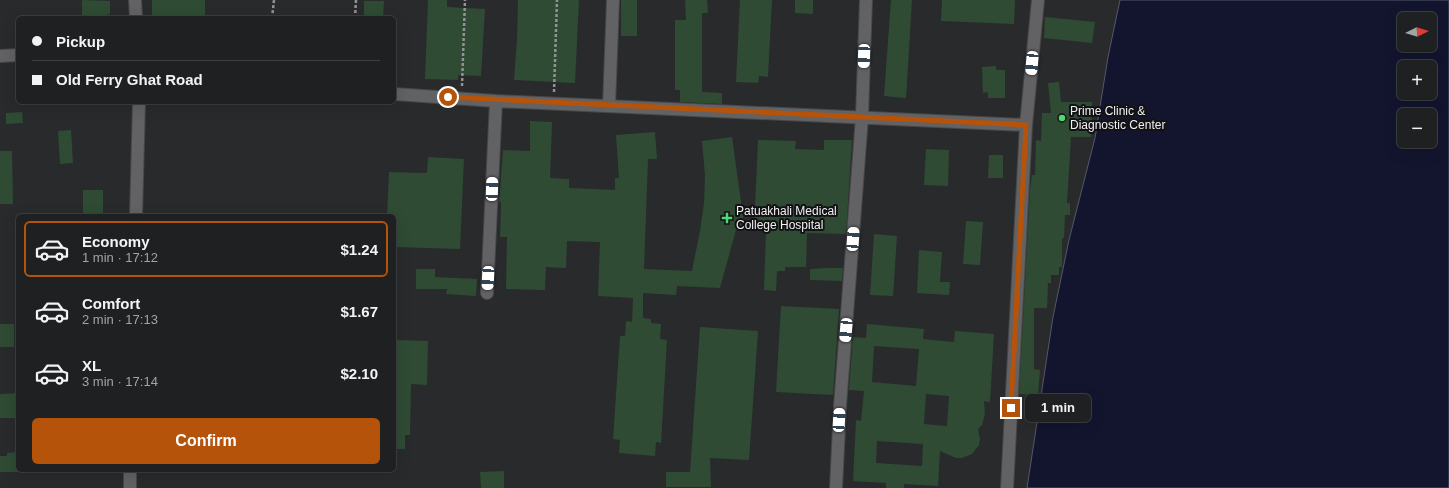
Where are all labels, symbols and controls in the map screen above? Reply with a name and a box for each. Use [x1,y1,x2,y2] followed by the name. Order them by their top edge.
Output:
[1397,12,1437,52] north arrow
[1397,12,1437,148] map controls
[56,33,105,50] text: Pickup
[858,44,870,68] car
[1025,51,1039,75] car
[1397,60,1437,100] button: +
[56,71,203,88] text: Old Ferry Ghat Road
[439,88,457,106] route start
[1070,104,1165,132] place label: Prime Clinic & Diagnostic Center
[1397,108,1437,148] button: −
[1057,113,1067,123] marker: Prime Clinic & Diagnostic Center
[486,177,498,201] car
[736,204,837,232] place label: Patuakhali Medical College Hospital
[721,212,733,224] marker: Patuakhali Medical College Hospital
[846,227,860,251] car
[34,231,70,267] icon: car
[82,233,150,250] text: Economy
[340,241,378,258] text: $1.24
[82,250,158,265] text: 1 min · 17:12
[481,266,495,290] car
[34,293,70,329] icon: car
[82,295,140,312] text: Comfort
[340,303,378,320] text: $1.67
[82,312,158,327] text: 2 min · 17:13
[839,318,853,342] car
[34,355,70,391] icon: car
[82,357,101,374] text: XL
[340,365,378,382] text: $2.10
[82,374,158,389] text: 3 min · 17:14
[1025,394,1091,422] callout: 1 min
[1002,399,1020,417] route end
[1041,400,1075,415] text: 1 min
[832,408,846,432] car
[32,418,380,464] button: Confirm

